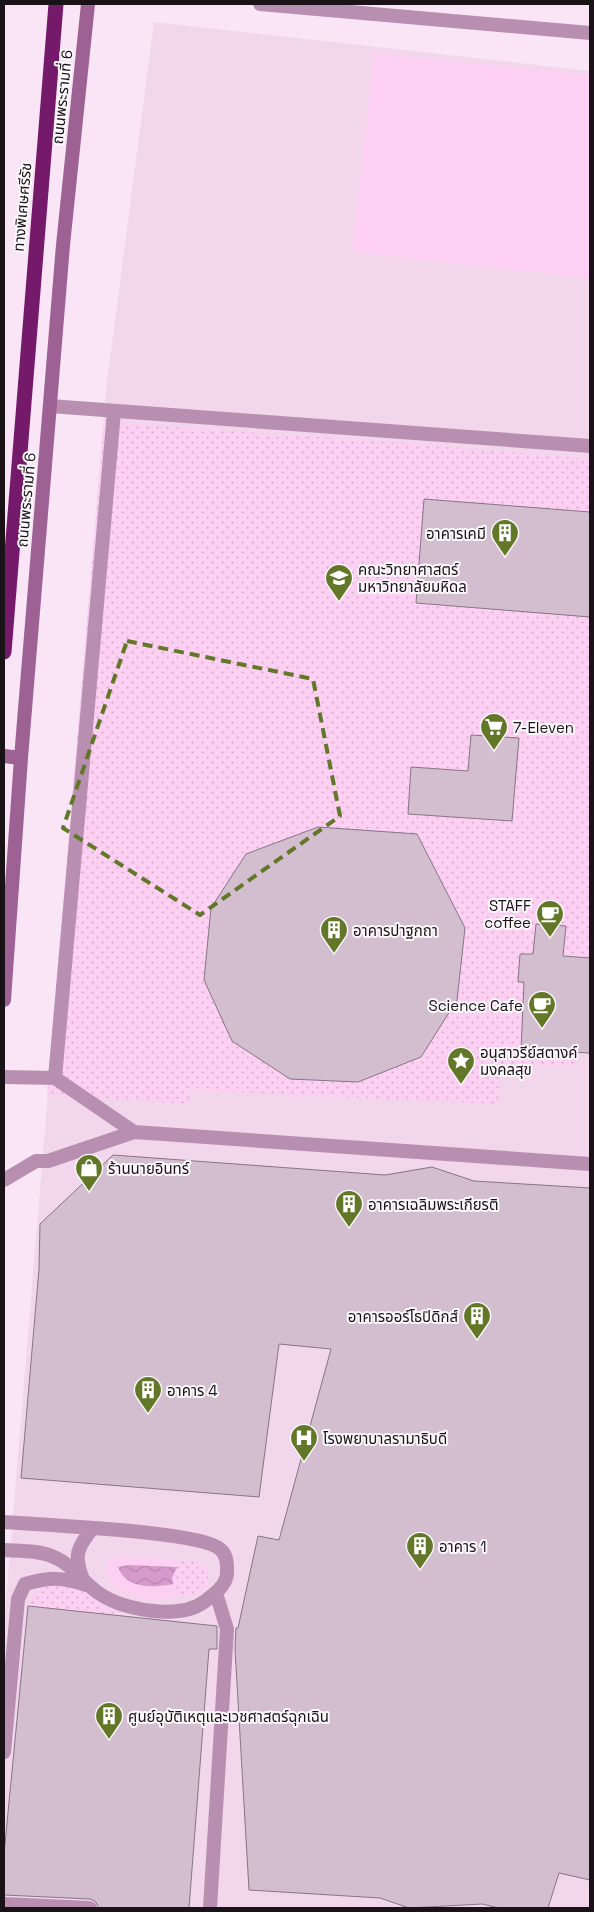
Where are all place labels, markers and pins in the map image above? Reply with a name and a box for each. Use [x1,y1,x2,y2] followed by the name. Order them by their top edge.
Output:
[490,518,520,557] building icon: อาคารเคมี
[426,524,486,543] place label: อาคารเคมี
[358,560,467,596] place label: คณะวิทยาศาสตร์ มหาวิทยาลัยมหิดล
[324,563,354,602] school or university icon: คณะวิทยาศาสตร์ มหาวิทยาลัยมหิดล
[479,712,509,751] supermarket icon: 7-Eleven
[513,718,574,737] place label: 7-Eleven
[484,896,531,932] place label: STAFF coffee
[535,899,565,938] cafe icon: STAFF coffee
[319,915,349,954] building icon: อาคารปาฐกถา
[353,921,438,940] place label: อาคารปาฐกถา
[527,990,557,1029] cafe icon: Science Cafe
[428,996,523,1015] place label: Science Cafe
[480,1043,578,1079] place label: อนุสาวรีย์สตางค์ มงคลสุข
[446,1046,476,1085] place icon: อนุสาวรีย์สตางค์ มงคลสุข
[74,1153,104,1192] shop icon: ร้านนายอินทร์
[108,1159,190,1178] place label: ร้านนายอินทร์
[334,1189,364,1228] building icon: อาคารเฉลิมพระเกียรติ
[368,1195,498,1214] place label: อาคารเฉลิมพระเกียรติ
[462,1301,492,1340] building icon: อาคารออร์โธปิดิกส์
[348,1307,458,1326] place label: อาคารออร์โธปิดิกส์
[133,1375,163,1414] building icon: อาคาร 4
[167,1381,218,1400] place label: อาคาร 4
[289,1423,319,1462] hospital icon: โรงพยาบาลรามาธิบดี
[323,1429,447,1448] place label: โรงพยาบาลรามาธิบดี
[405,1531,435,1570] building icon: อาคาร 1
[439,1537,486,1556] place label: อาคาร 1
[94,1701,124,1740] building icon: ศูนย์อุบัติเหตุและเวชศาสตร์ฉุกเฉิน
[128,1707,329,1726] place label: ศูนย์อุบัติเหตุและเวชศาสตร์ฉุกเฉิน

